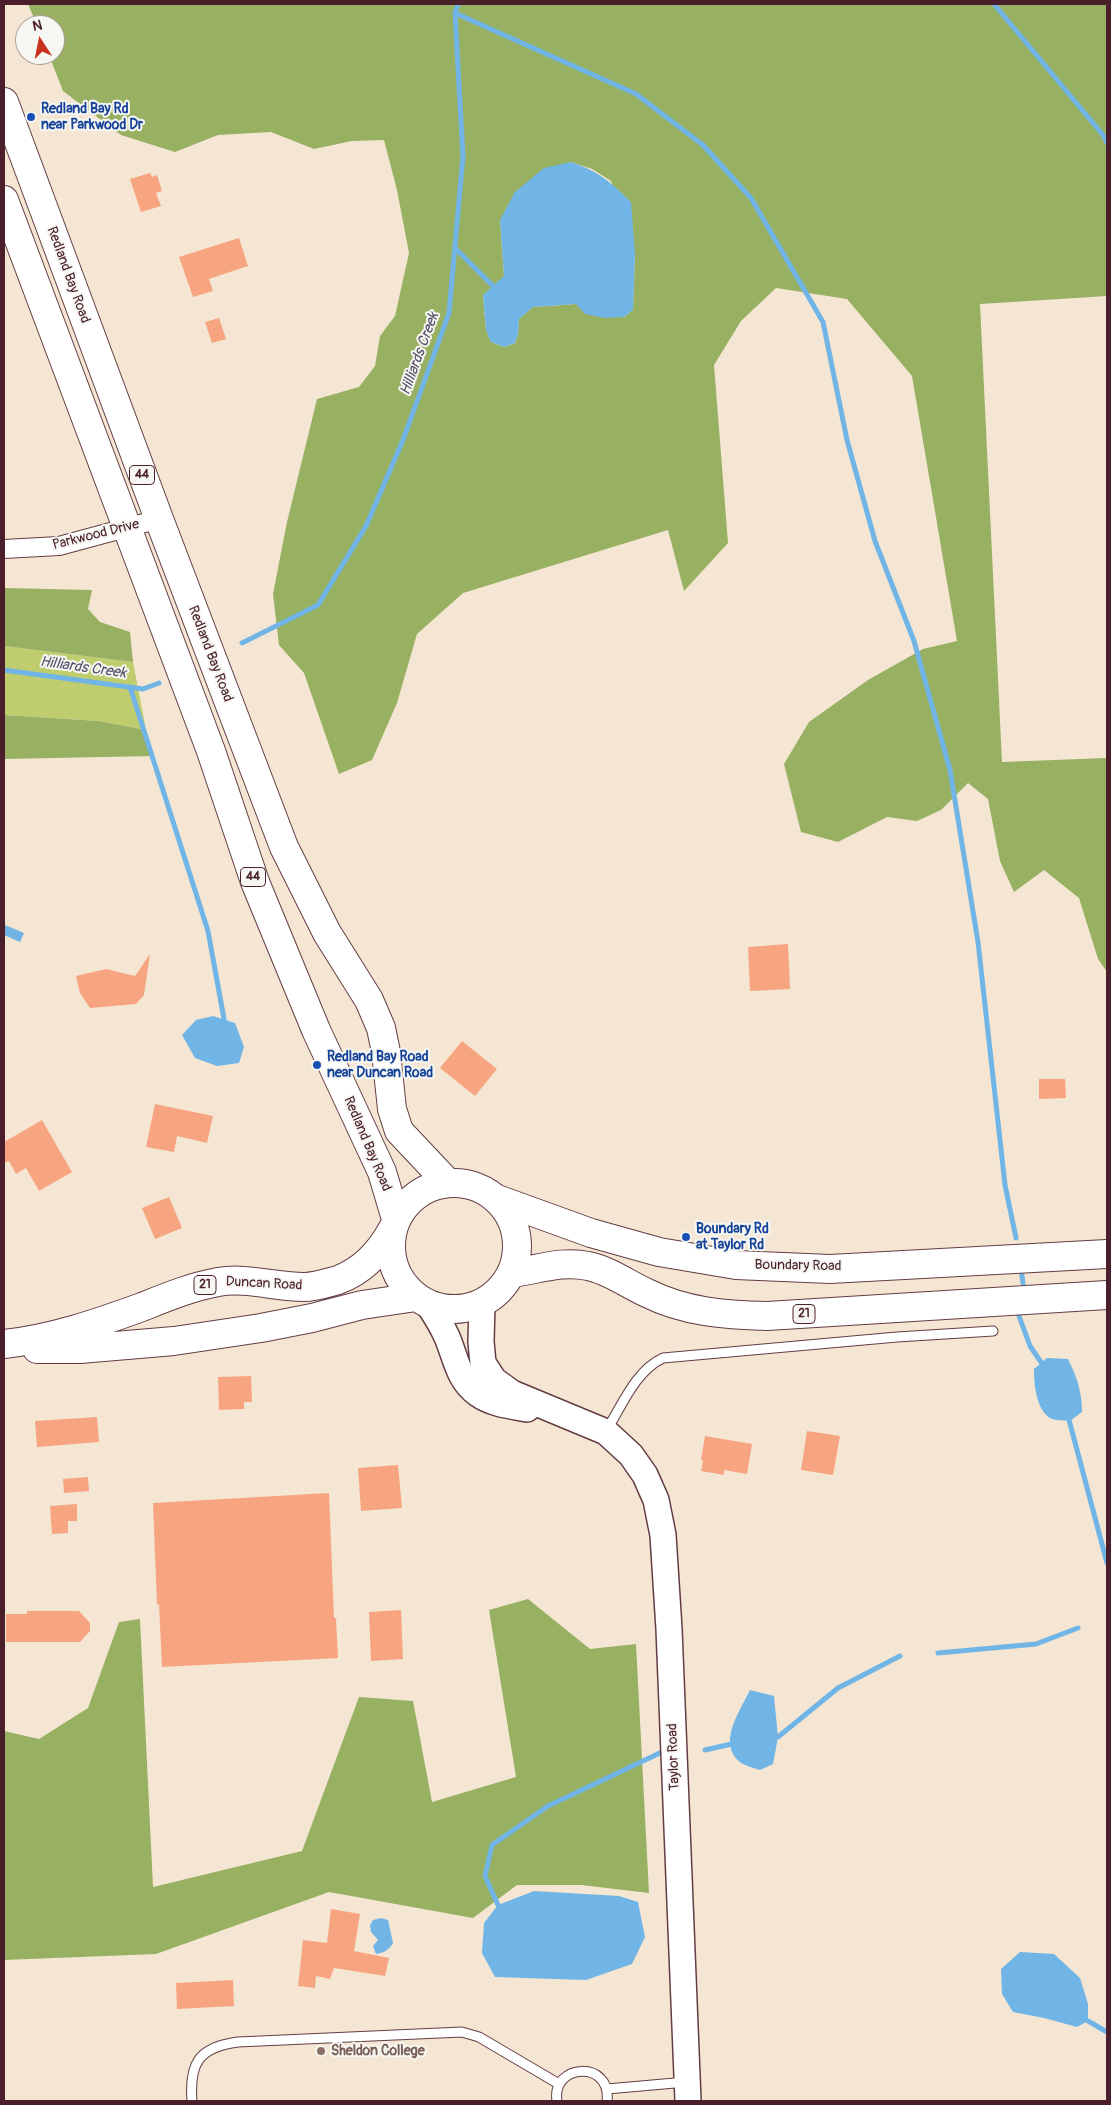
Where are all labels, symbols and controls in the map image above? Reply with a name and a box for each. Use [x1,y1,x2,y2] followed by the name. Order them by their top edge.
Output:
[15,15,65,65] north arrow
[31,17,44,35] text: N
[41,101,143,134] place label: Redland Bay Rd near Parkwood Dr
[25,111,37,123] marker: Redland Bay Rd near Parkwood Dr
[43,224,93,326] street label: Redland Bay Road
[397,310,443,398] water label: Hilliards Creek
[130,466,154,484] road number: 44
[51,516,141,554] street label: Parkwood Drive
[184,604,236,704] street label: Redland Bay Road
[39,653,127,683] water label: Hilliards Creek
[240,868,266,886] road number: 44
[327,1049,433,1082] place label: Redland Bay Road near Duncan Road
[311,1059,323,1071] marker: Redland Bay Road near Duncan Road
[339,1094,395,1194] street label: Redland Bay Road
[696,1221,769,1254] place label: Boundary Rd at Taylor Rd
[680,1231,692,1243] marker: Boundary Rd at Taylor Rd
[754,1257,842,1275] street label: Boundary Road
[225,1274,303,1294] street label: Duncan Road
[194,1276,216,1294] road number: 21
[793,1305,815,1324] road number: 21
[664,1723,684,1791] street label: Taylor Road
[331,2043,425,2059] place label: Sheldon College
[315,2045,327,2057] marker: Sheldon College

